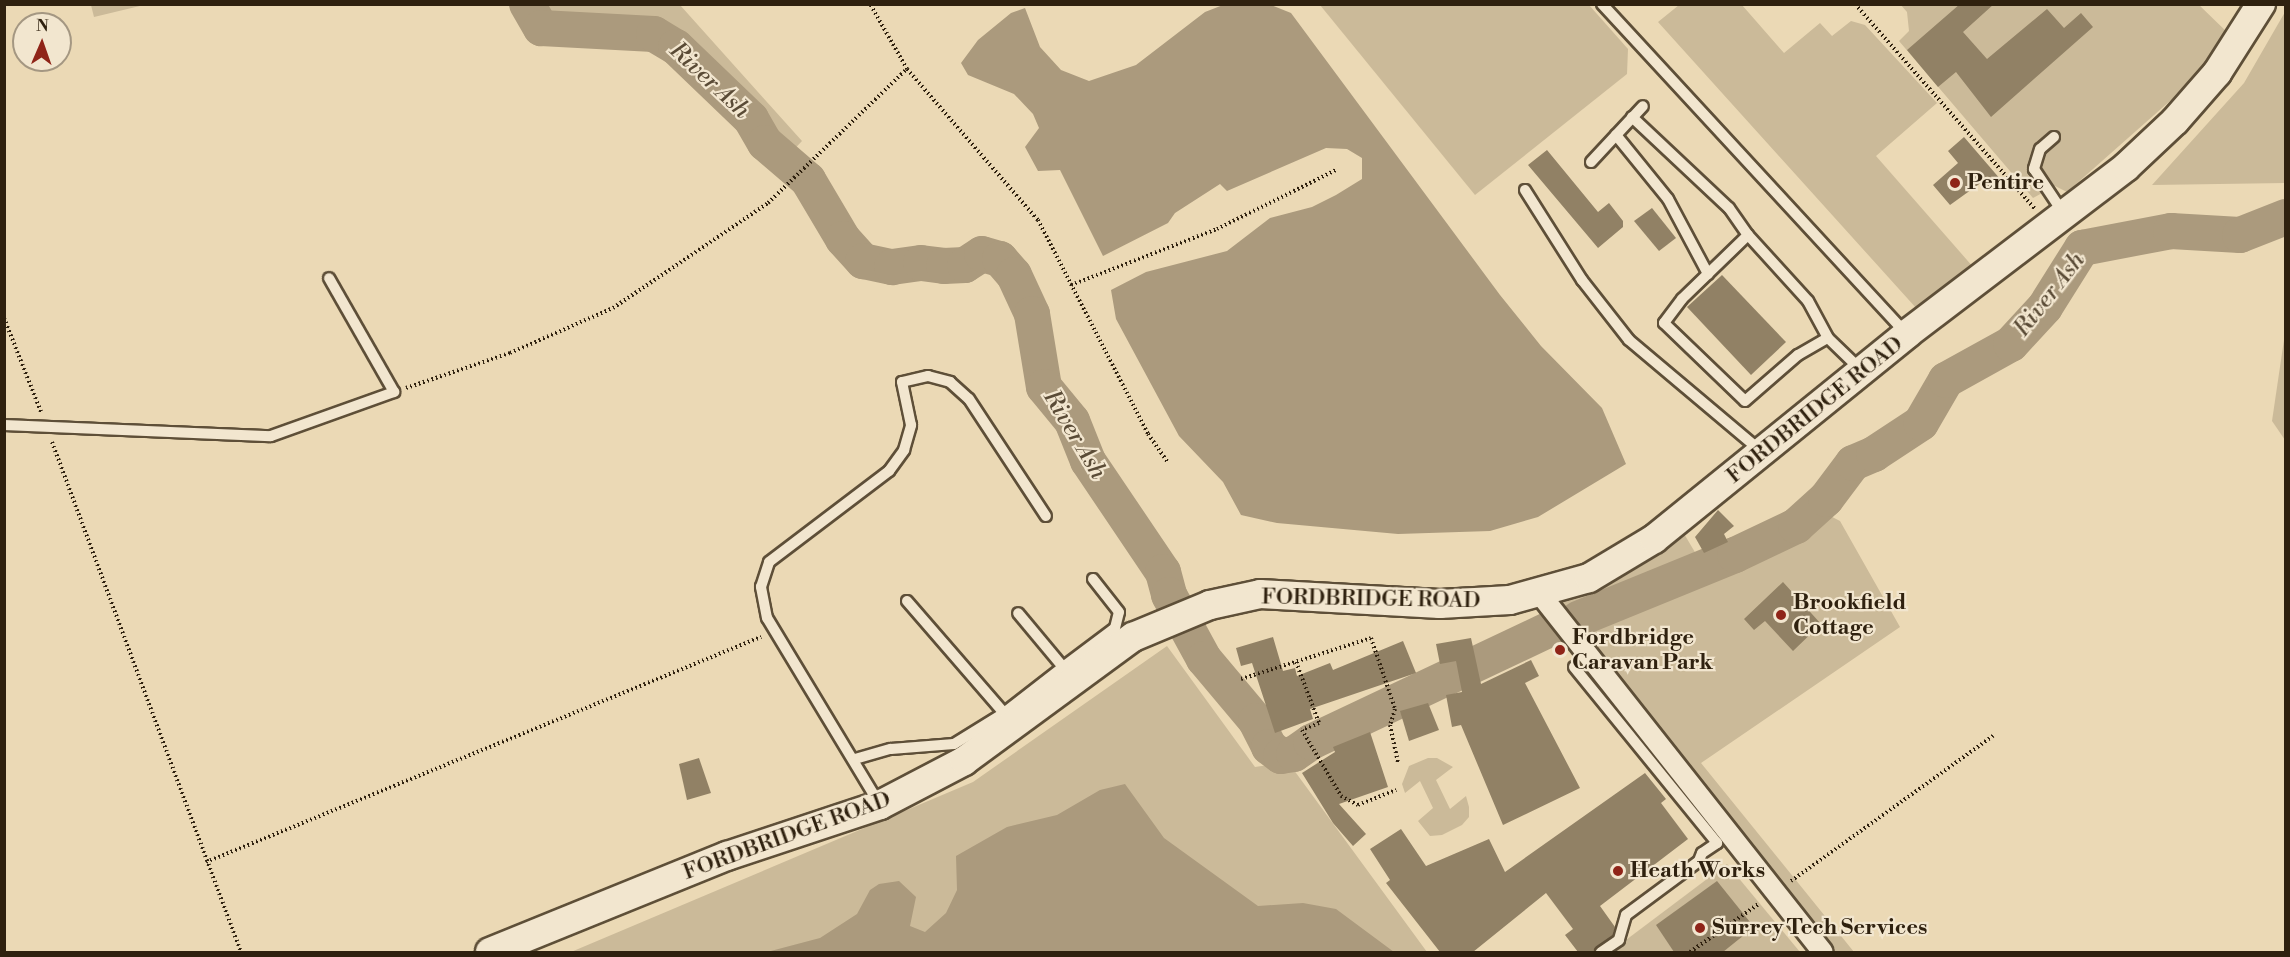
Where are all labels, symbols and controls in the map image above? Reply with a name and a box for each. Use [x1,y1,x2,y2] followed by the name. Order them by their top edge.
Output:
[12,12,72,72] north arrow
[36,16,49,36] text: N
[663,37,755,125] water label: River Ash
[1967,170,2044,196] place label: Pentire
[1948,176,1962,190] marker: Pentire
[2008,247,2092,343] water label: River Ash
[1722,331,1908,489] street label: FORDBRIDGE ROAD
[1036,385,1112,485] water label: River Ash
[1261,584,1481,614] street label: FORDBRIDGE ROAD
[1793,589,1906,640] place label: Brookfield Cottage
[1774,608,1788,622] marker: Brookfield Cottage
[1572,624,1713,676] place label: Fordbridge Caravan Park
[1553,643,1567,657] marker: Fordbridge Caravan Park
[679,786,895,886] street label: FORDBRIDGE ROAD
[1630,858,1765,884] place label: Heath Works
[1611,864,1625,878] marker: Heath Works
[1712,915,1928,941] place label: Surrey Tech Services
[1693,921,1707,935] marker: Surrey Tech Services

